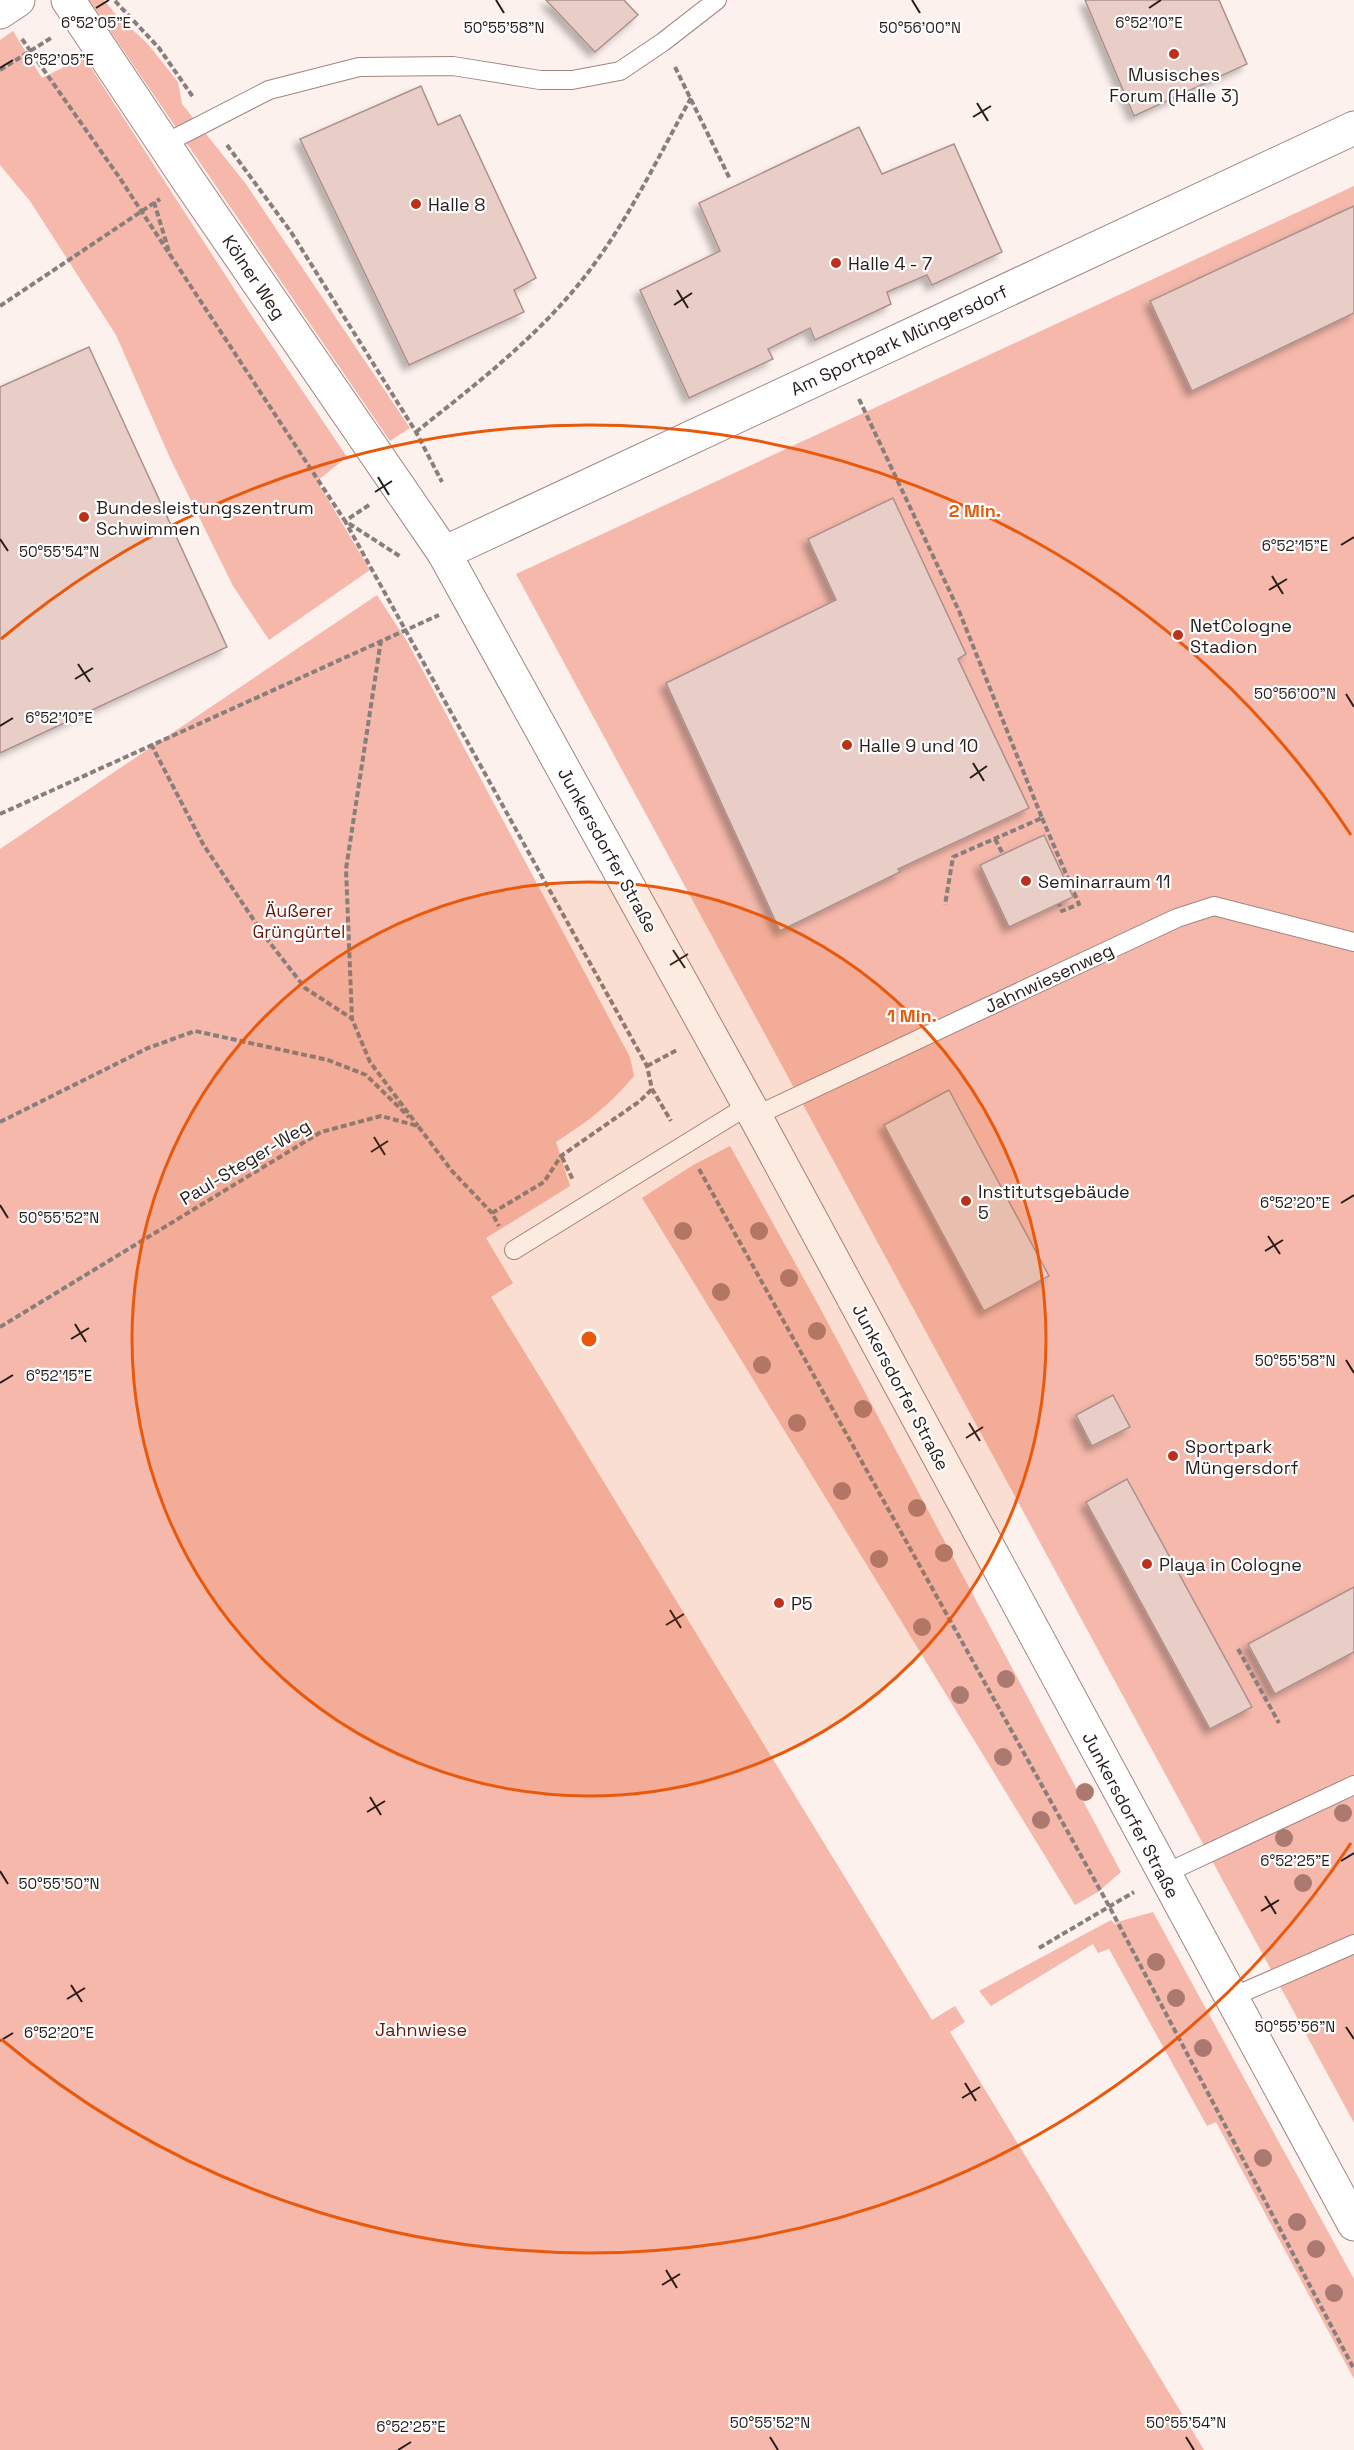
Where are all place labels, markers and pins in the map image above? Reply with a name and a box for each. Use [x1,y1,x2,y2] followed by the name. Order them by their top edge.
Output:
[1167,47,1181,61] marker: Musisches Forum (Halle 3)
[1109,63,1239,107] place label: Musisches Forum (Halle 3)
[428,193,485,216] place label: Halle 8
[409,197,423,211] marker: Halle 8
[848,252,932,275] place label: Halle 4 - 7
[829,256,843,270] marker: Halle 4 - 7
[96,496,314,540] place label: Bundesleistungszentrum Schwimmen
[77,510,91,524] marker: Bundesleistungszentrum Schwimmen
[1190,614,1292,658] place label: NetCologne Stadion
[1171,628,1185,642] marker: NetCologne Stadion
[859,734,978,757] place label: Halle 9 und 10
[840,738,854,752] marker: Halle 9 und 10
[1038,870,1171,893] place label: Seminarraum 11
[1019,874,1033,888] marker: Seminarraum 11
[978,1180,1130,1224] place label: Institutsgebäude 5
[959,1194,973,1208] marker: Institutsgebäude 5
[579,1329,599,1349] centre of rings
[1185,1435,1298,1479] place label: Sportpark Müngersdorf
[1166,1449,1180,1463] marker: Sportpark Müngersdorf
[1159,1553,1302,1576] place label: Playa in Cologne
[1140,1557,1154,1571] marker: Playa in Cologne
[791,1592,813,1615] place label: P5
[772,1596,786,1610] marker: P5

